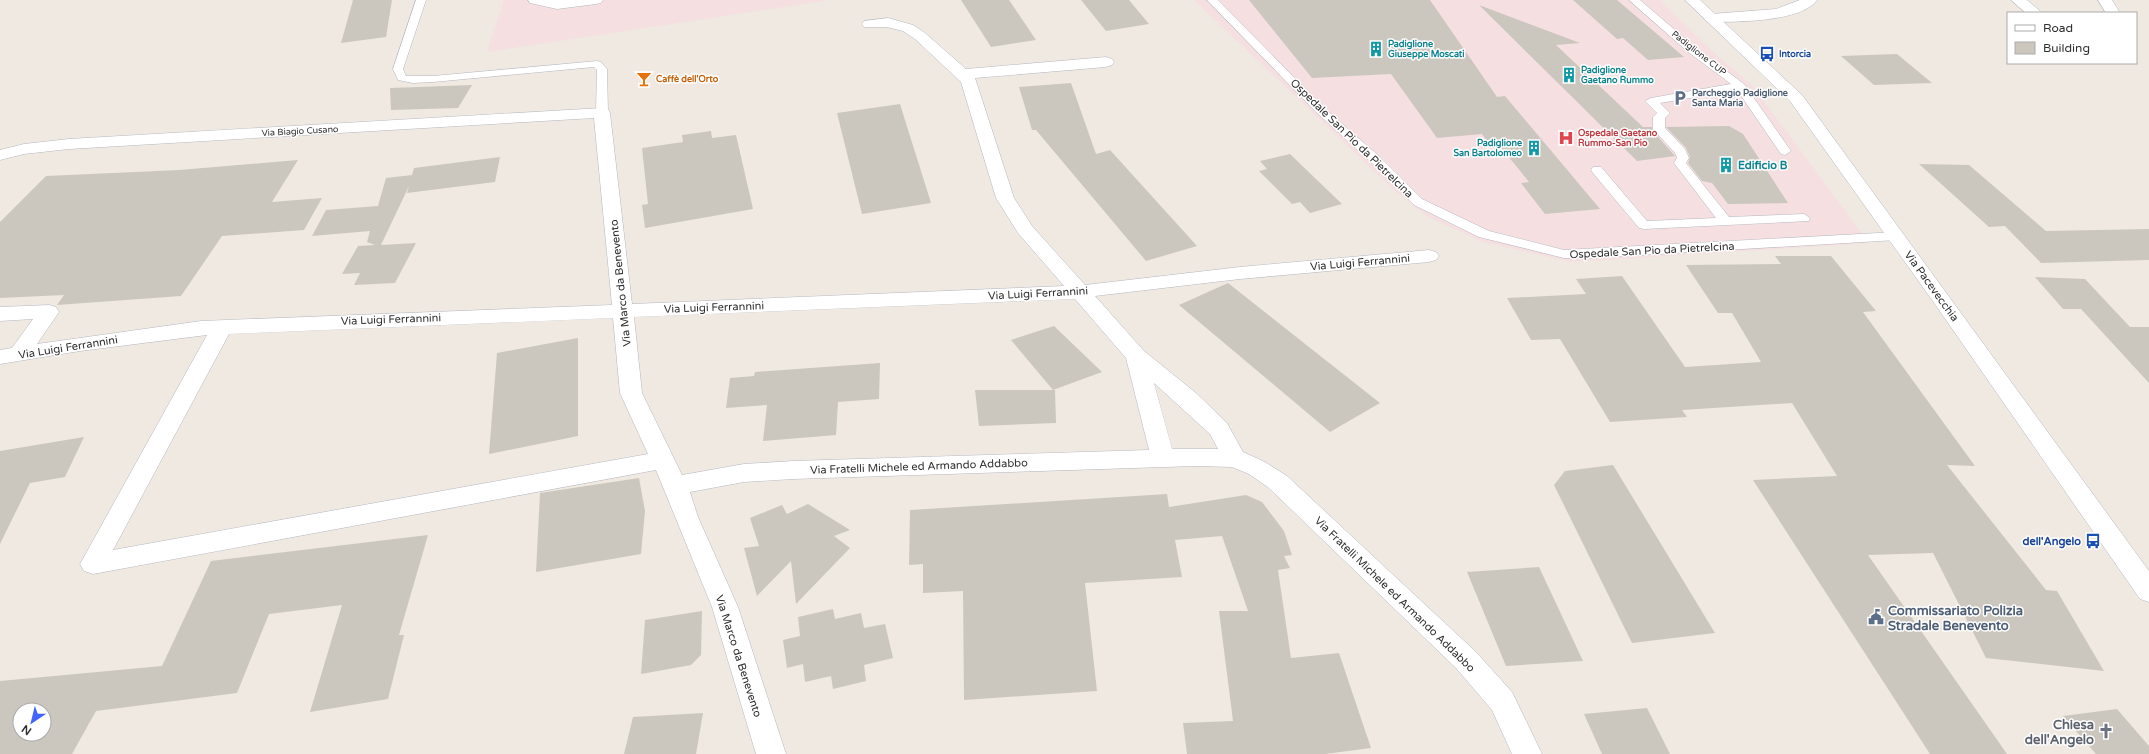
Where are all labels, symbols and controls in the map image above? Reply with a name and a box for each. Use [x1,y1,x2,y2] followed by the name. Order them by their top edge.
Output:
[2007,12,2137,64] legend
[2043,21,2073,35] text: Road
[1669,29,1728,78] street label: Padiglione CUP
[1388,39,1465,60] place label: Padiglione Giuseppe Moscati
[1367,40,1385,58] building icon: Padiglione Giuseppe Moscati
[2043,41,2090,55] text: Building
[1758,45,1776,63] bus stop icon: Intorcia
[1779,49,1811,60] place label: Intorcia
[1581,65,1654,86] place label: Padiglione Gaetano Rummo
[1560,66,1578,84] building icon: Padiglione Gaetano Rummo
[635,70,653,88] bar icon: Caffè dell'Orto
[656,74,719,85] place label: Caffè dell'Orto
[1288,76,1416,200] street label: Ospedale San Pio da Pietrelcina
[1692,88,1788,109] place label: Parcheggio Padiglione Santa Maria
[1671,89,1689,107] parking icon: Parcheggio Padiglione Santa Maria
[261,124,339,139] street label: Via Biagio Cusano
[1578,128,1658,149] place label: Ospedale Gaetano Rummo-San Pio
[1557,129,1575,147] hospital icon: Ospedale Gaetano Rummo-San Pio
[1453,138,1523,159] place label: Padiglione San Bartolomeo
[1525,139,1543,157] building icon: Padiglione San Bartolomeo
[1717,156,1735,174] building icon: Edificio B
[1738,159,1788,172] place label: Edificio B
[607,219,634,347] street label: Via Marco da Benevento
[1569,240,1735,261] street label: Ospedale San Pio da Pietrelcina
[1902,249,1962,324] street label: Via Pacevecchia
[1310,252,1411,273] street label: Via Luigi Ferrannini
[988,284,1088,303] street label: Via Luigi Ferrannini
[664,299,764,316] street label: Via Luigi Ferrannini
[341,311,441,328] street label: Via Luigi Ferrannini
[18,333,119,362] street label: Via Luigi Ferrannini
[810,456,1028,477] street label: Via Fratelli Michele ed Armando Addabbo
[1312,514,1478,675] street label: Via Fratelli Michele ed Armando Addabbo
[2084,532,2102,550] bus stop icon: dell'Angelo
[2022,535,2081,549] place label: dell'Angelo
[713,593,765,719] street label: Via Marco da Benevento
[1888,603,2023,634] place label: Commissariato Polizia Stradale Benevento
[1867,608,1885,626] public building icon: Commissariato Polizia Stradale Benevento
[12,702,52,742] north arrow
[2025,717,2094,748] place label: Chiesa dell'Angelo
[19,722,34,738] text: N
[2097,722,2115,740] church icon: Chiesa dell'Angelo

